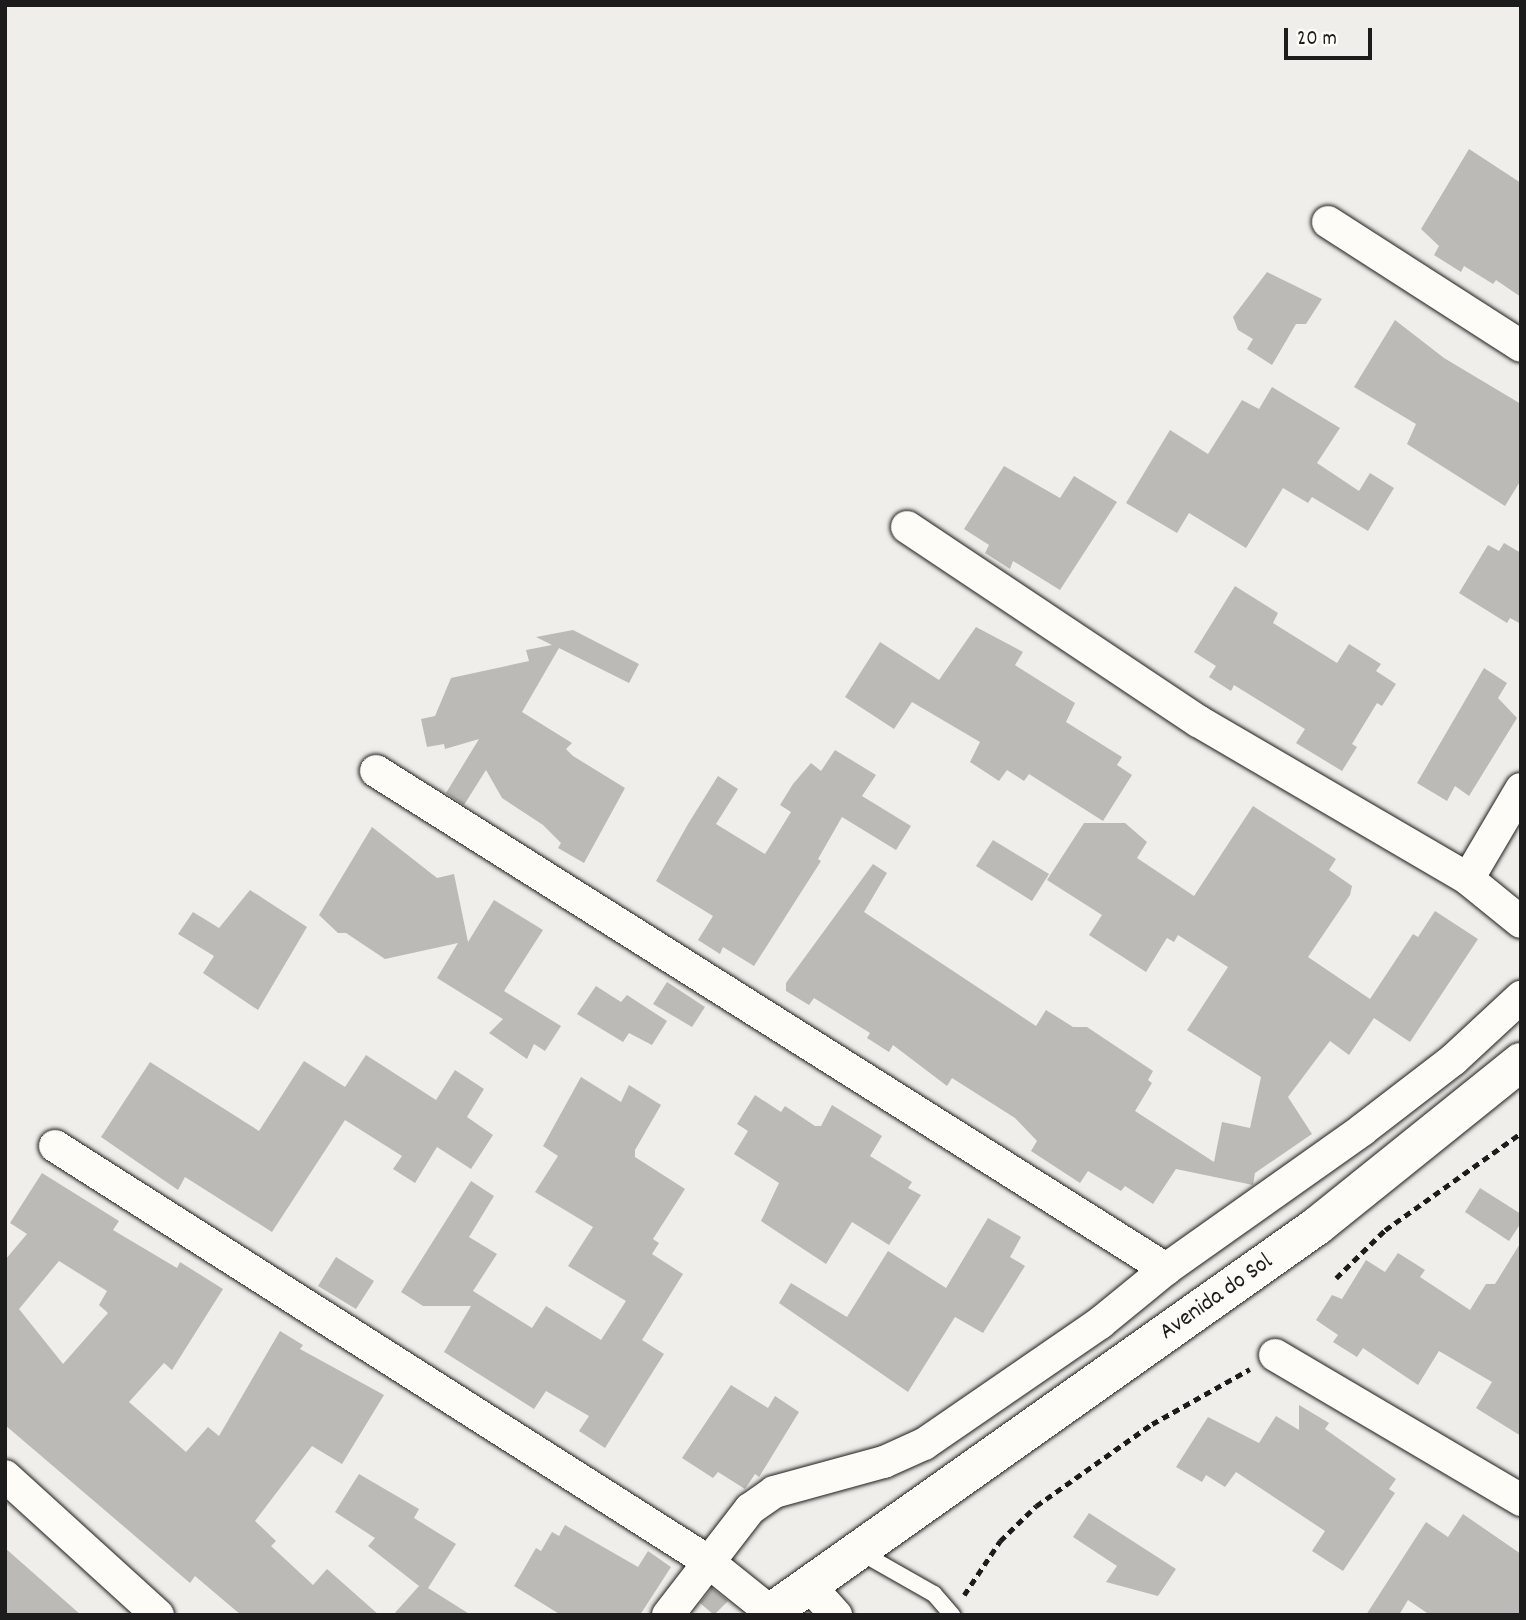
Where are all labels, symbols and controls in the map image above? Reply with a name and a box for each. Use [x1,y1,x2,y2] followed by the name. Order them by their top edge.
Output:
[1288,14,1376,58] scale bar
[1297,25,1337,55] text: 20 m
[1155,1248,1279,1348] street label: Avenida do Sol

